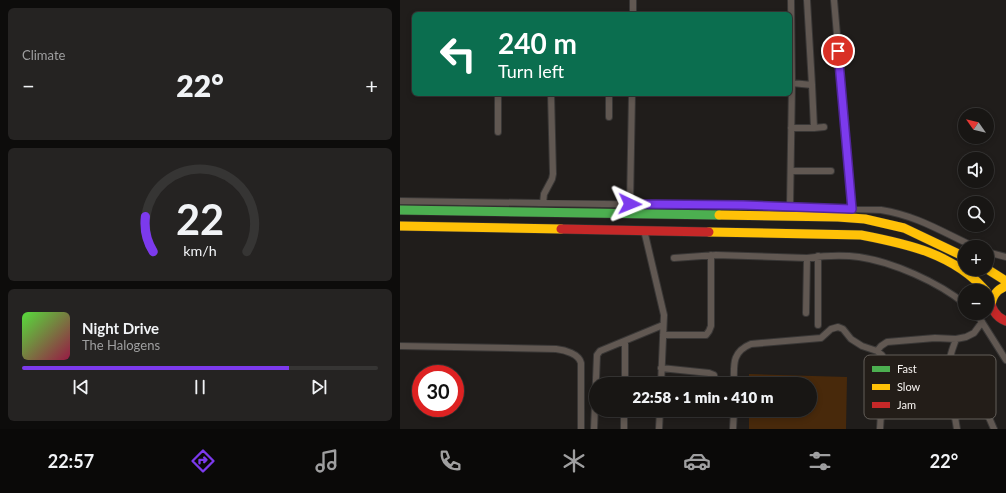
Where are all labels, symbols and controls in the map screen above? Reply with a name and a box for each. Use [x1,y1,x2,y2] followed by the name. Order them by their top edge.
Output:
[498,26,577,60] text: 240 m
[432,28,484,80] icon: left
[821,34,855,68] pin
[827,40,849,62] icon: arrive
[22,47,65,63] text: Climate
[498,60,564,82] text: Turn left
[176,67,224,103] text: 22°
[22,72,35,99] text: −
[365,72,378,99] text: +
[958,108,994,144] north arrow
[958,108,994,320] map controls
[958,152,994,188] button: sound
[609,183,651,225] position arrow
[176,194,224,244] text: 22
[958,196,994,232] button: search
[958,240,994,276] button: +
[183,242,217,259] text: km/h
[958,284,994,320] button: −
[82,319,159,337] text: Night Drive
[82,337,160,353] text: The Halogens
[864,355,996,419] legend
[897,362,917,375] text: Fast
[412,365,464,417] speed limit sign: 30
[70,376,92,398] icon: previous
[189,376,211,398] icon: pause
[308,376,330,398] icon: next
[897,380,921,393] text: Slow
[632,388,774,406] text: 22:58 · 1 min · 410 m
[897,398,916,411] text: Jam
[189,447,217,475] icon: directions
[313,447,341,475] icon: music
[436,447,464,475] icon: phone
[560,447,588,475] icon: climate
[683,447,711,475] icon: car
[806,447,834,475] icon: filters
[48,450,94,472] text: 22:57
[930,450,958,472] text: 22°

